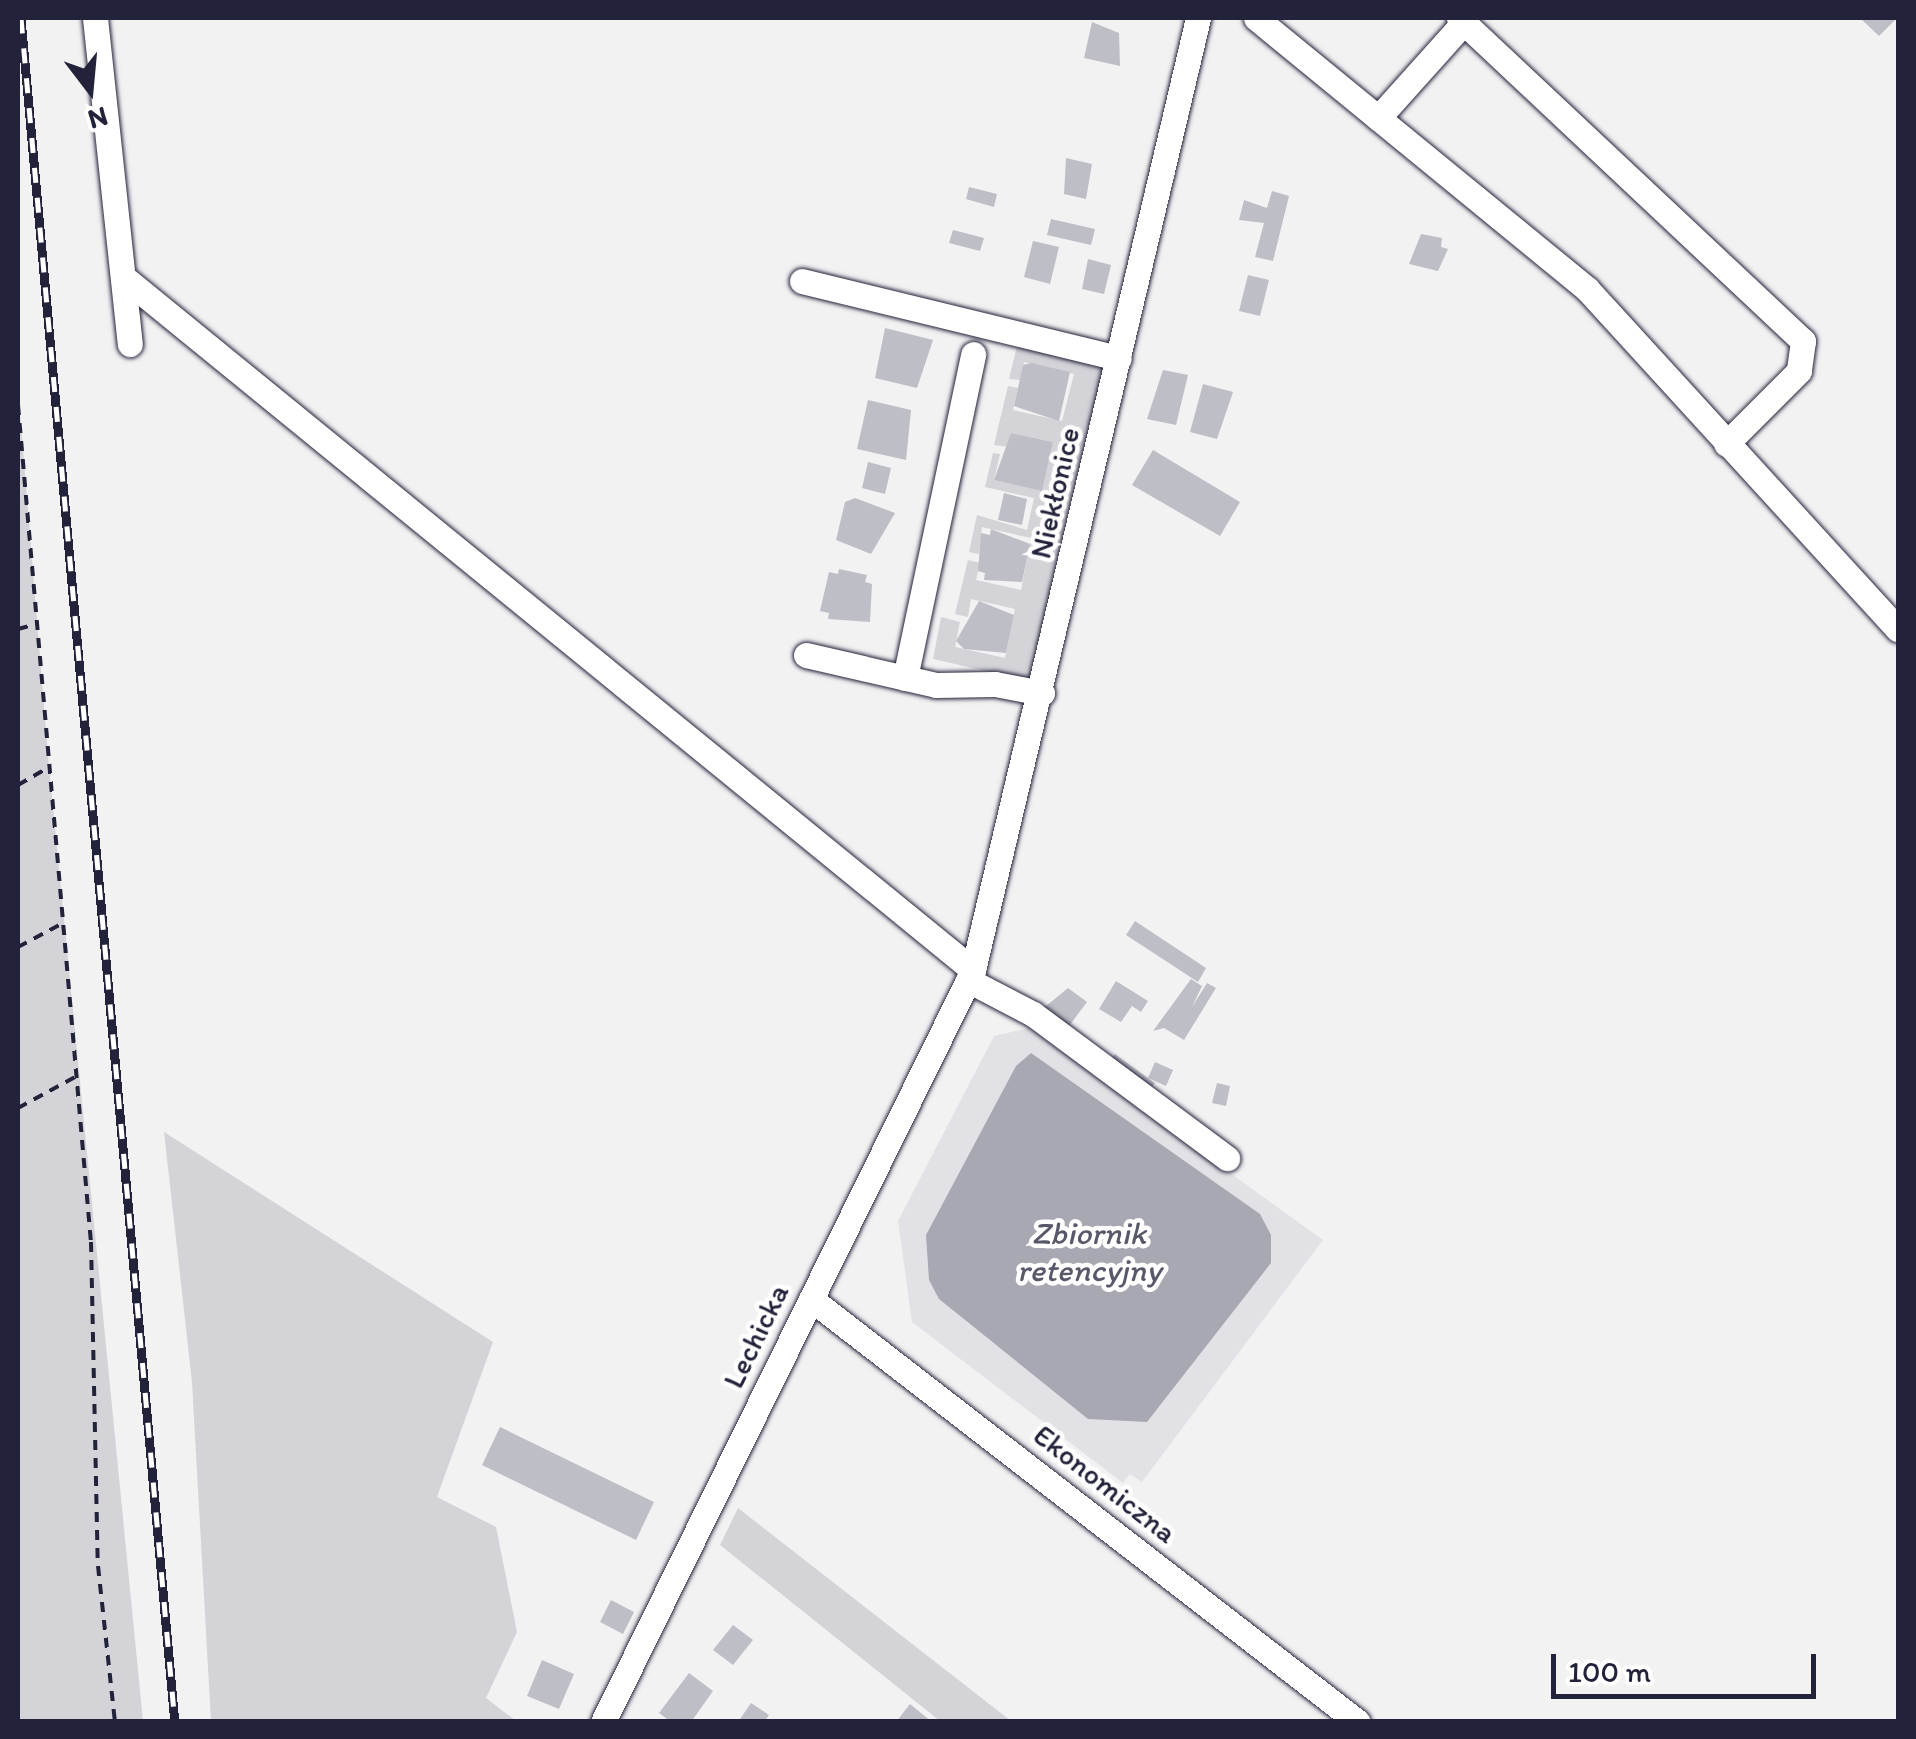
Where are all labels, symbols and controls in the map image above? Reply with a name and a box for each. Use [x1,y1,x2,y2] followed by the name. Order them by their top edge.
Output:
[40,40,140,140] north arrow
[84,100,112,138] text: N
[1022,424,1088,562] street label: Niekłonice
[1017,1215,1161,1290] water label: Zbiornik retencyjny
[715,1278,797,1394] street label: Lechicka
[1026,1417,1184,1551] street label: Ekonomiczna
[1556,1634,1821,1696] scale bar
[1568,1653,1651,1690] text: 100 m

